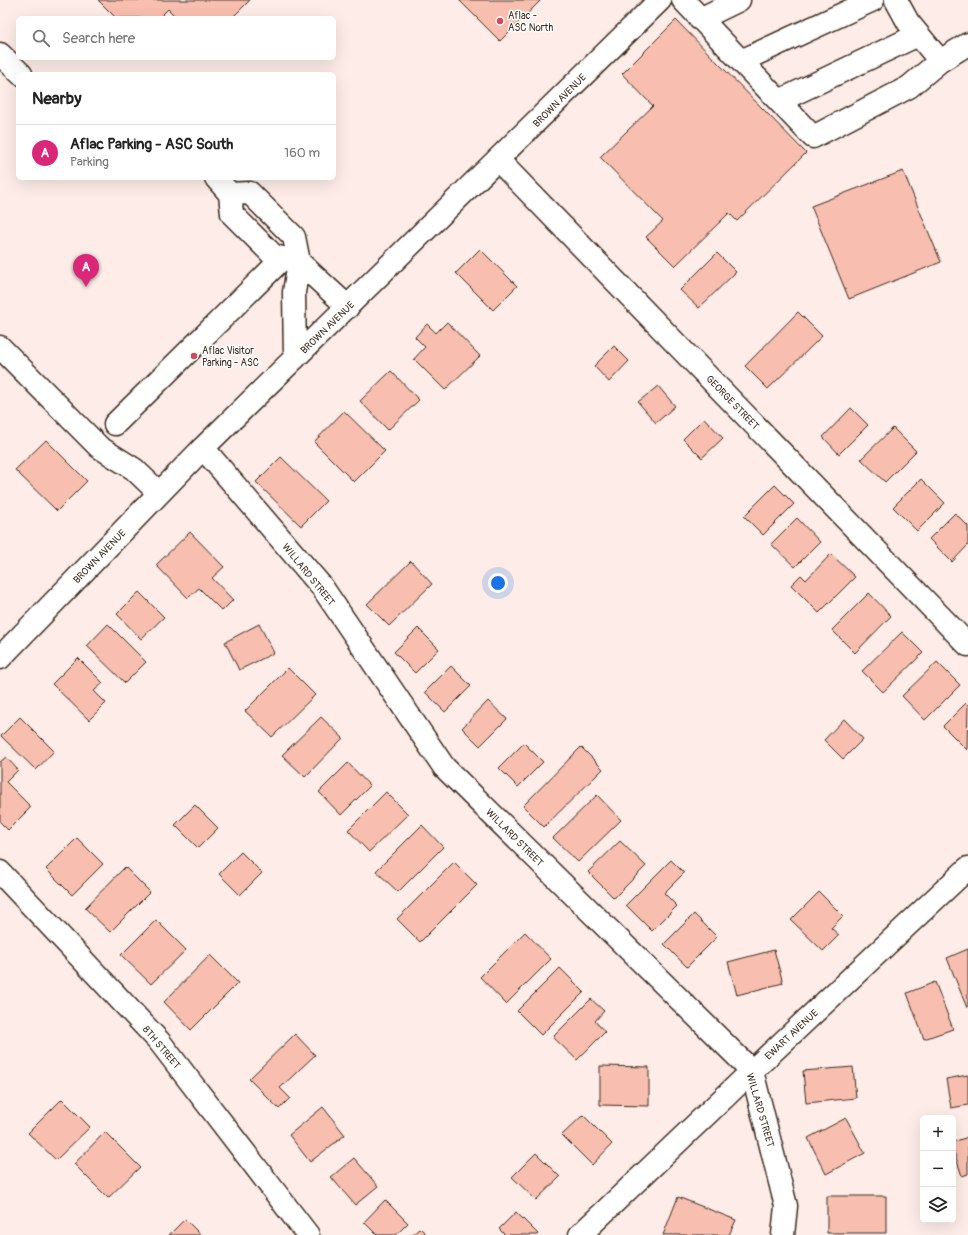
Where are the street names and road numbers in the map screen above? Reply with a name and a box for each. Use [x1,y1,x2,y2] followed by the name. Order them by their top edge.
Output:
[531,72,589,130] street label: BROWN AVENUE
[298,299,357,357] street label: BROWN AVENUE
[703,373,762,433] street label: GEORGE STREET
[71,527,129,586] street label: BROWN AVENUE
[279,541,337,608] street label: WILLARD STREET
[483,806,546,869] street label: WILLARD STREET
[763,1007,821,1062] street label: EWART AVENUE
[140,1024,183,1072] street label: 8TH STREET
[744,1072,776,1149] street label: WILLARD STREET

